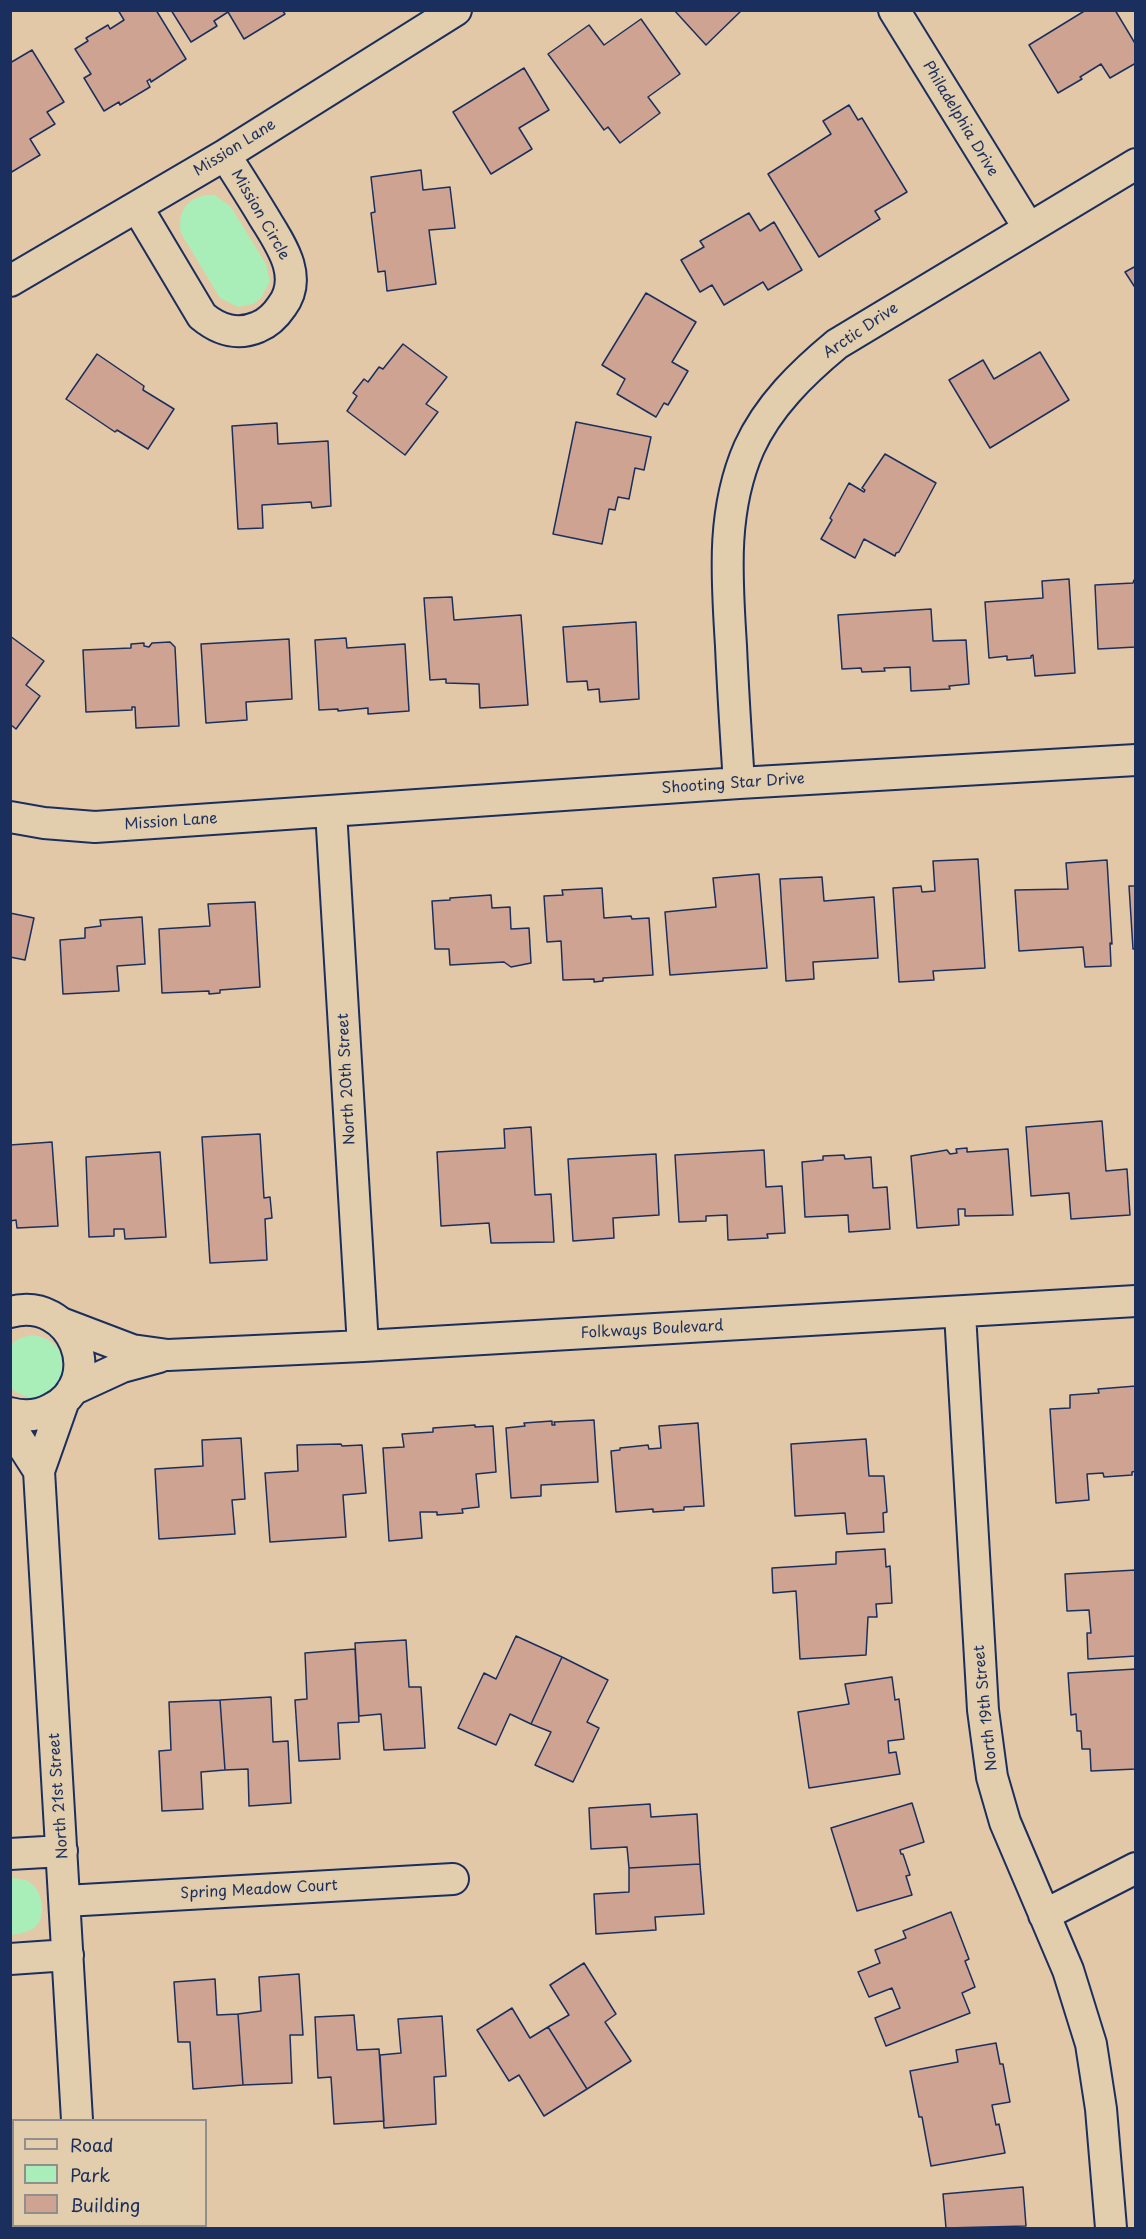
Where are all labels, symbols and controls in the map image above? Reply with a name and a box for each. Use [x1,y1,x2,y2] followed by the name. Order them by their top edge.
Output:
[918,58,1002,180] street label: Philadelphia Drive
[191,116,279,180] street label: Mission Lane
[227,167,293,263] street label: Mission Circle
[820,299,902,363] street label: Arctic Drive
[661,770,805,798] street label: Shooting Star Drive
[124,810,218,834] street label: Mission Lane
[335,1013,359,1145] street label: North 20th Street
[580,1317,724,1343] street label: Folkways Boulevard
[970,1644,1002,1772] street label: North 19th Street
[46,1732,72,1860] street label: North 21st Street
[180,1877,338,1903] street label: Spring Meadow Court
[12,2119,207,2227] legend
[70,2131,114,2158] text: Road
[70,2161,110,2188] text: Park
[70,2191,140,2218] text: Building

